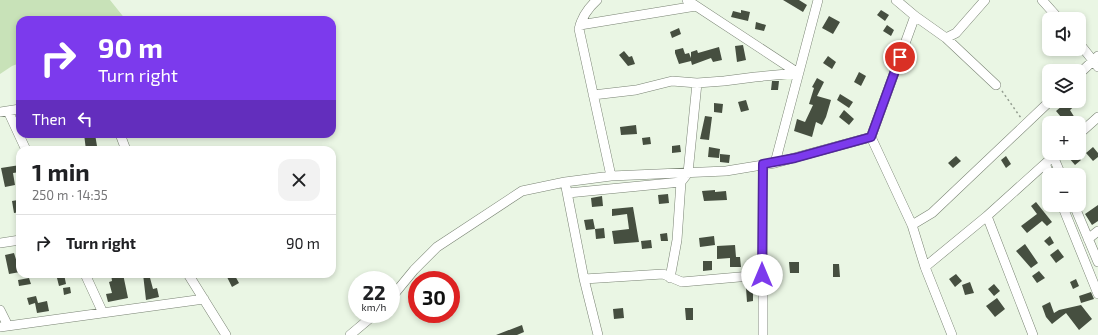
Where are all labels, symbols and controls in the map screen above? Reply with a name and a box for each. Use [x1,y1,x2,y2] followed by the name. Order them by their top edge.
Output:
[1042,12,1086,212] map controls
[1042,12,1086,56] button: sound
[98,30,163,64] text: 90 m
[32,32,84,84] icon: right
[883,40,917,74] pin
[889,46,911,68] icon: arrive
[98,64,178,86] text: Turn right
[1042,64,1086,108] button: layers
[74,108,96,130] icon: left
[32,110,66,128] text: Then
[1042,116,1086,160] button: +
[32,157,90,186] text: 1 min
[278,159,320,201] button: close
[1042,168,1086,212] button: −
[32,187,108,203] text: 250 m · 14:35
[32,232,54,254] icon: right
[66,234,136,252] text: Turn right
[286,234,320,252] text: 90 m
[741,254,783,296] position arrow
[408,271,460,323] speed limit sign: 30
[362,280,386,304] text: 22
[362,301,386,313] text: km/h

